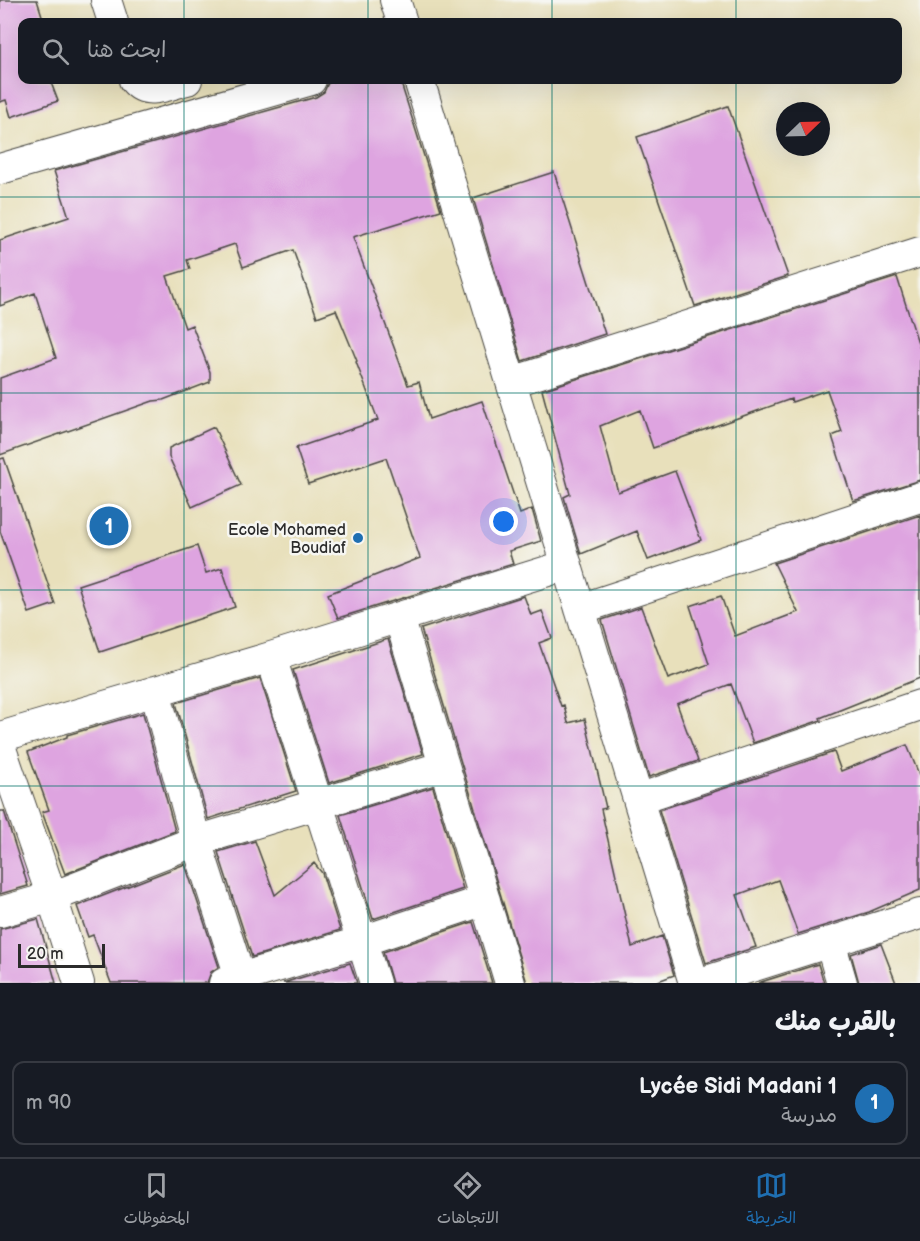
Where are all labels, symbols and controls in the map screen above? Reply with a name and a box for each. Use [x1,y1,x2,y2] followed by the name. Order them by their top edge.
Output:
[18,18,902,84] search box
[39,35,72,68] icon: search
[87,37,167,64] text: ابحث هنا
[776,102,830,156] north arrow
[90,504,128,548] pin: 1
[489,507,518,536] your location
[228,521,346,558] place label: Ecole Mohamed Boudiaf
[351,531,365,545] marker: Ecole Mohamed Boudiaf
[18,941,105,968] scale bar
[27,945,63,964] text: 20 m
[775,1007,896,1038] text: بالقرب منك
[639,1073,837,1100] text: Lycée Sidi Madani 1
[26,1091,71,1115] text: 90 m
[870,1091,879,1115] text: 1
[781,1104,837,1128] text: مدرسة
[124,1169,190,1232] tab: المحفوظات
[437,1169,499,1232] tab: الاتجاهات
[746,1169,796,1232] tab: الخريطة

